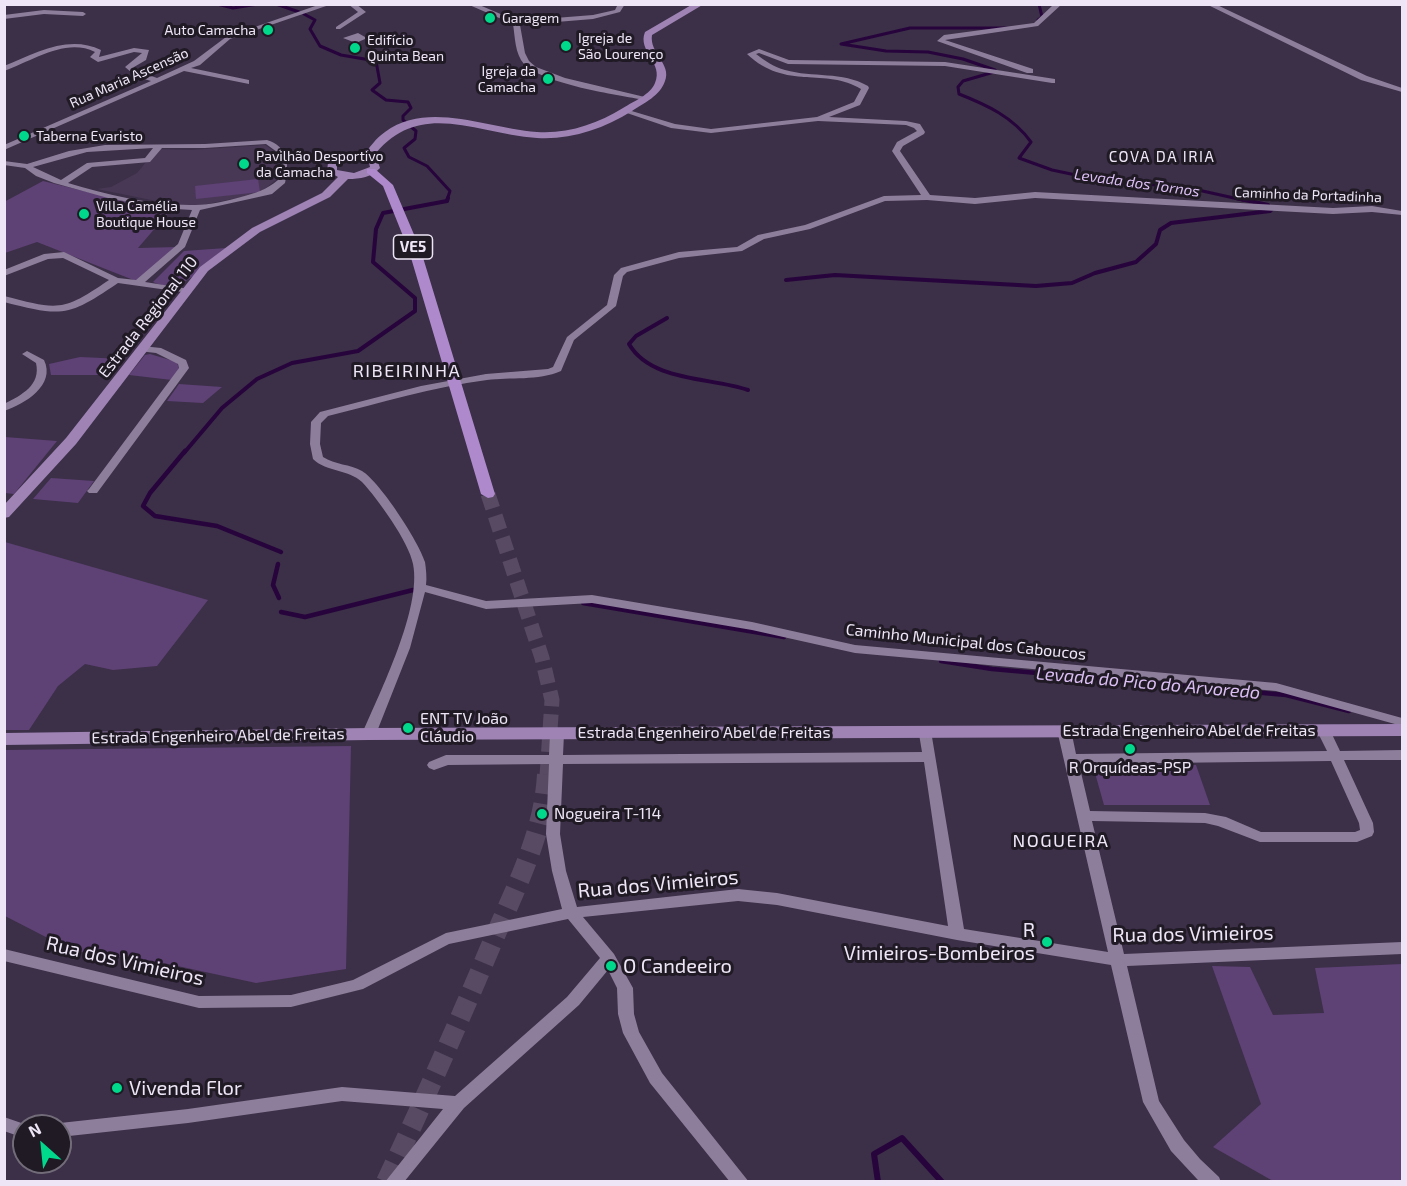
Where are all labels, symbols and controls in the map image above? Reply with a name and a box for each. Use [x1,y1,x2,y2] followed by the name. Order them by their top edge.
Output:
[502,10,559,26] place label: Garagem
[483,11,497,25] marker: Garagem
[165,22,256,38] place label: Auto Camacha
[261,23,275,37] marker: Auto Camacha
[578,30,663,62] place label: Igreja de São Lourenço
[367,32,444,64] place label: Edifício Quinta Bean
[559,39,573,53] marker: Igreja de São Lourenço
[348,41,362,55] marker: Edifício Quinta Bean
[67,44,191,112] street label: Rua Maria Ascensão
[478,63,536,96] place label: Igreja da Camacha
[541,72,555,86] marker: Igreja da Camacha
[36,128,143,144] place label: Taberna Evaristo
[17,129,31,143] marker: Taberna Evaristo
[256,148,384,180] place label: Pavilhão Desportivo da Camacha
[1109,148,1215,166] district label: COVA DA IRIA
[237,157,251,171] marker: Pavilhão Desportivo da Camacha
[1073,165,1201,201] water label: Levada dos Tornos
[1234,184,1382,206] street label: Caminho da Portadinha
[96,198,196,231] place label: Villa Camélia Boutique House
[77,207,91,221] marker: Villa Camélia Boutique House
[394,235,432,259] road number: VE5
[95,252,201,382] street label: Estrada Regional 110
[353,360,461,382] district label: RIBEIRINHA
[845,620,1087,664] street label: Caminho Municipal dos Caboucos
[1035,662,1261,704] water label: Levada do Pico do Arvoredo
[420,709,508,747] place label: ENT TV João Cláudio
[401,721,415,735] marker: ENT TV João Cláudio
[1062,721,1316,741] street label: Estrada Engenheiro Abel de Freitas
[577,723,831,743] street label: Estrada Engenheiro Abel de Freitas
[91,724,345,748] street label: Estrada Engenheiro Abel de Freitas
[1123,742,1137,756] marker: R Orquídeas-PSP
[1069,758,1191,778] place label: R Orquídeas-PSP
[554,804,661,824] place label: Nogueira T-114
[535,807,549,821] marker: Nogueira T-114
[1012,830,1110,852] district label: NOGUEIRA
[577,865,739,903] street label: Rua dos Vimieiros
[844,918,1035,965] place label: R Vimieiros-Bombeiros
[1112,921,1274,947] street label: Rua dos Vimieiros
[44,931,206,991] street label: Rua dos Vimieiros
[1040,935,1054,949] marker: R Vimieiros-Bombeiros
[623,954,732,978] place label: O Candeeiro
[604,959,618,973] marker: O Candeeiro
[129,1076,242,1100] place label: Vivenda Flor
[110,1081,124,1095] marker: Vivenda Flor
[12,1114,72,1174] north arrow
[25,1118,44,1140] text: N

